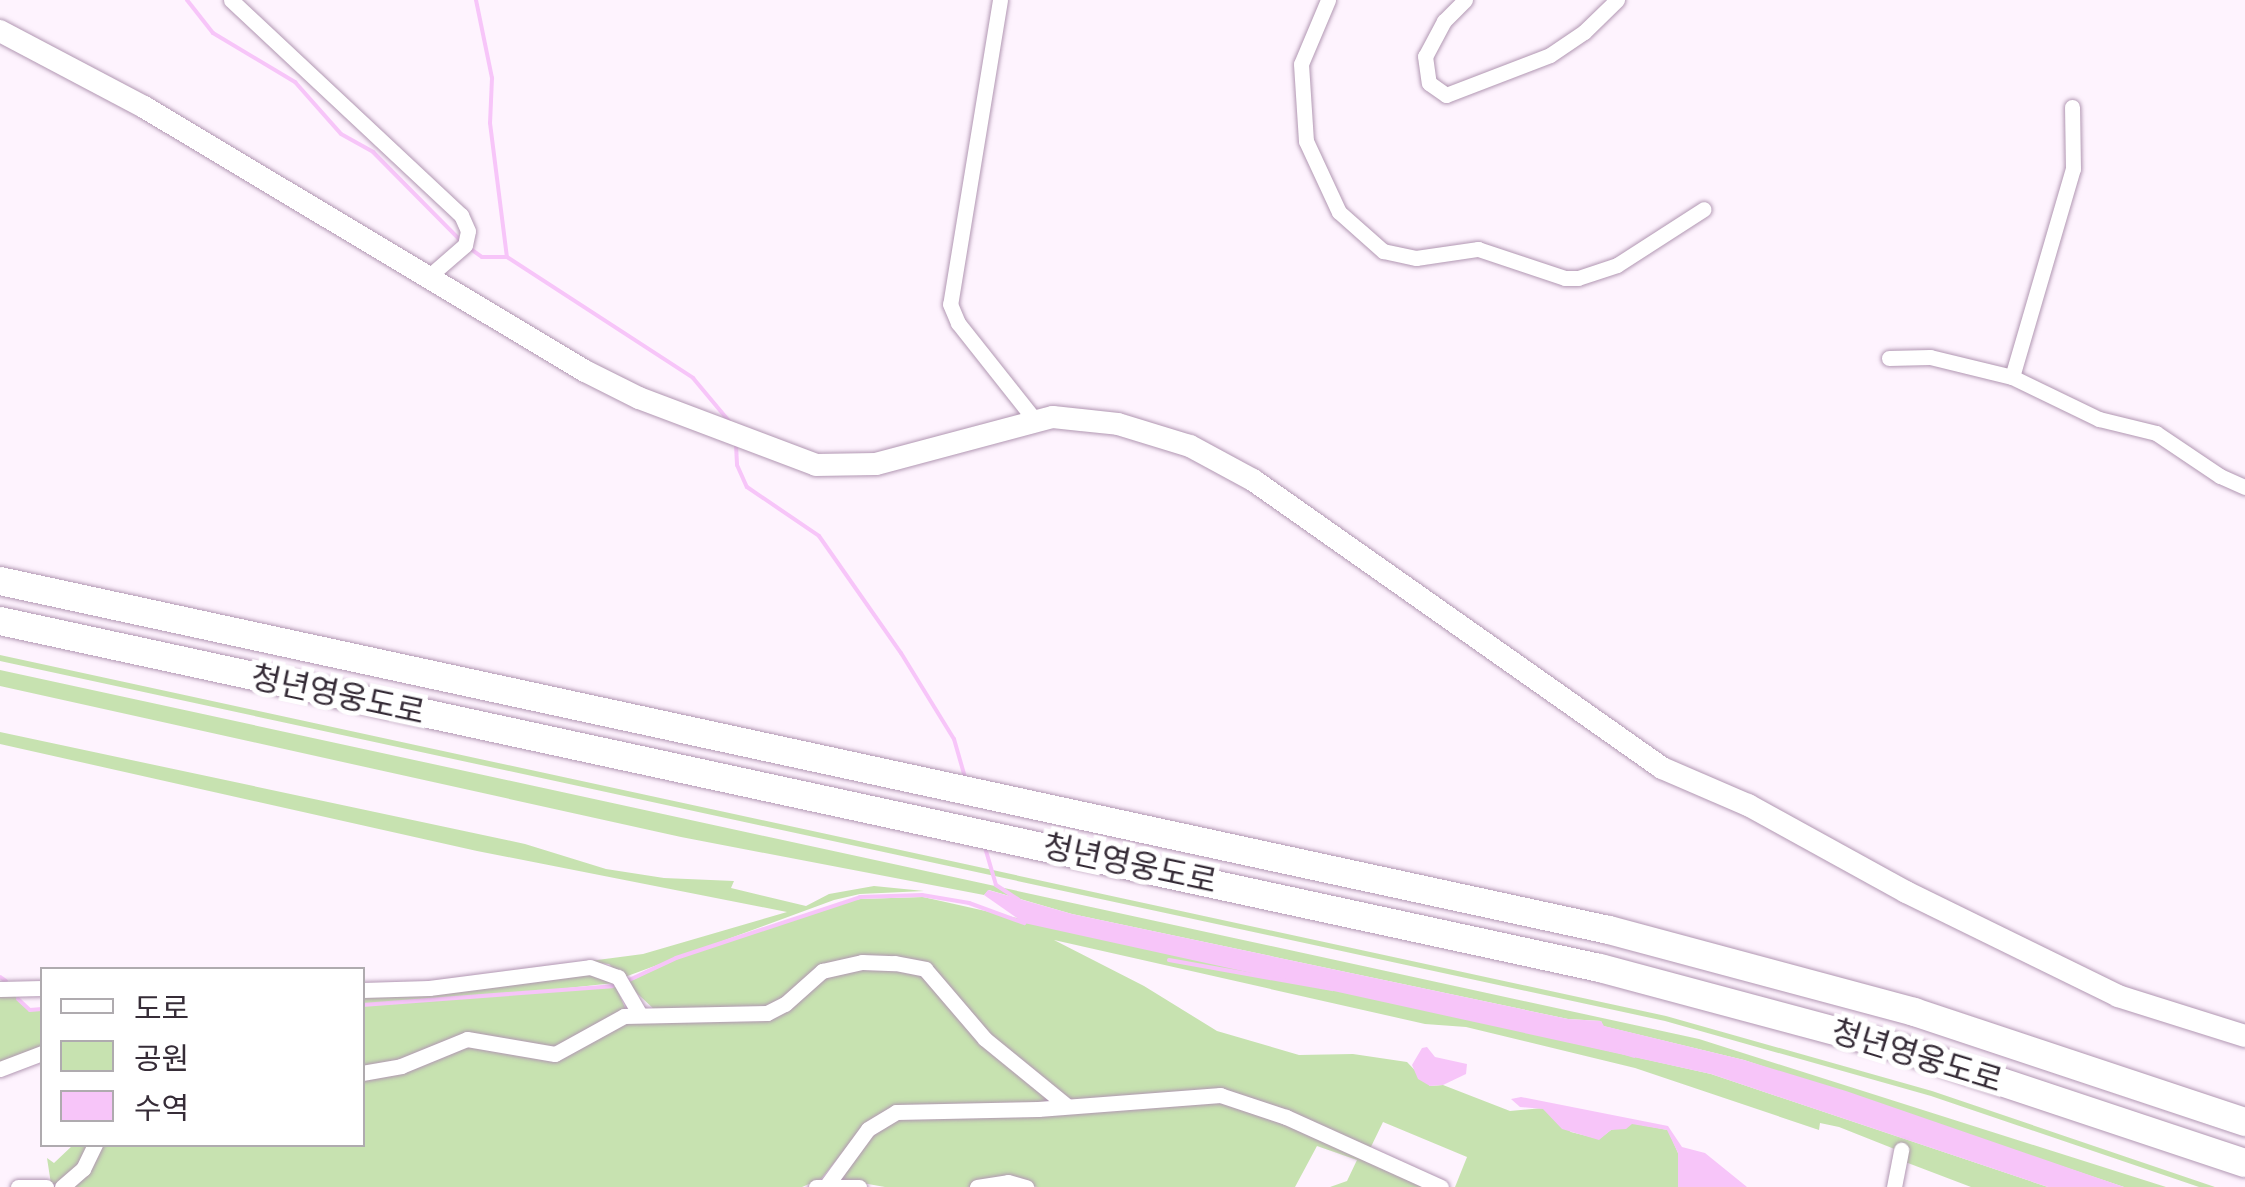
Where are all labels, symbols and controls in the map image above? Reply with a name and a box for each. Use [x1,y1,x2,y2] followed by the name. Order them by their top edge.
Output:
[248,657,428,731] street label: 청년영웅도로
[1040,826,1220,900] street label: 청년영웅도로
[40,967,365,1147] legend
[134,987,189,1028] text: 도로
[1827,1011,2007,1099] street label: 청년영웅도로
[134,1037,189,1078] text: 공원
[134,1087,189,1128] text: 수역

